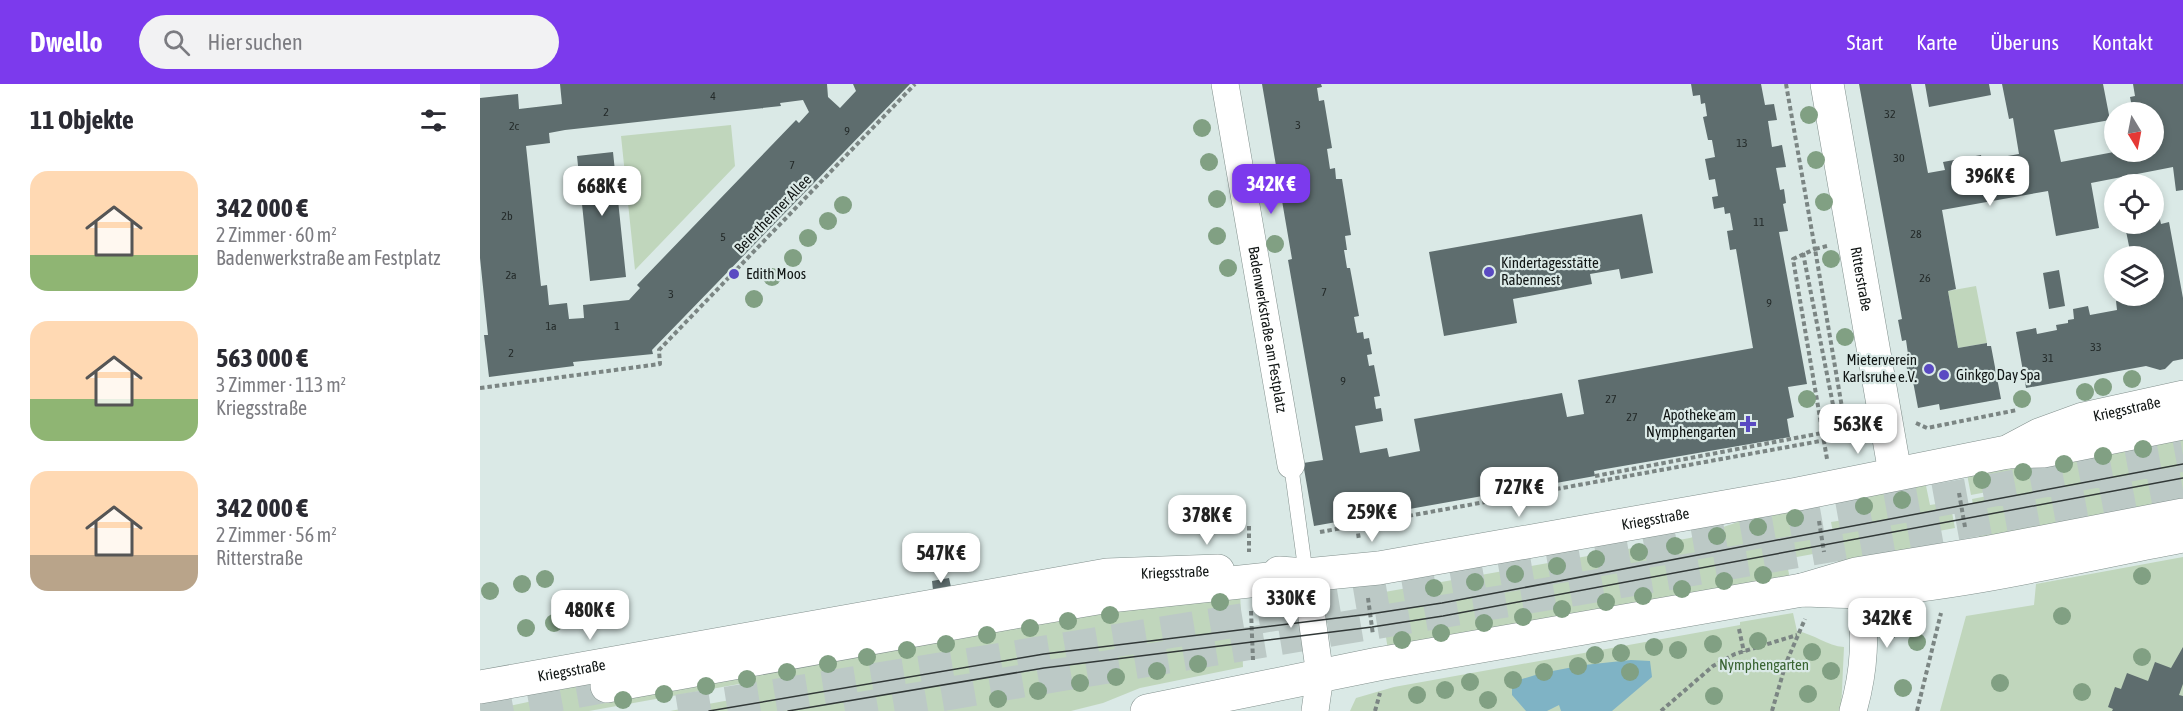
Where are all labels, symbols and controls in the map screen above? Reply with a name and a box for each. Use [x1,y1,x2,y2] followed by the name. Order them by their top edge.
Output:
[139,15,559,69] search box
[30,26,103,58] text: Dwello
[160,26,193,59] icon: search
[208,29,303,55] text: Hier suchen
[1847,30,1883,54] text: Start
[1916,30,1957,54] text: Karte
[1990,30,2059,54] text: Über uns
[2092,30,2153,54] text: Kontakt
[710,89,716,103] house number: 4
[2104,102,2164,162] north arrow
[2104,102,2164,306] map controls
[417,104,450,137] icon: filters
[30,105,134,135] text: 11 Objekte
[603,105,609,119] house number: 2
[1884,107,1896,121] house number: 32
[1295,118,1301,132] house number: 3
[509,119,520,133] house number: 2c
[844,124,850,138] house number: 9
[1736,136,1748,150] house number: 13
[1893,151,1905,165] house number: 30
[1941,156,2039,207] pin: 396K €
[789,158,795,172] house number: 7
[1222,164,1320,215] pin: 342K €
[1965,164,2015,187] text: 396K €
[553,166,651,217] pin: 668K €
[731,171,815,257] street label: Beiertheimer Allee
[1246,172,1296,195] text: 342K €
[577,174,627,197] text: 668K €
[2104,174,2164,234] button: locate
[216,193,308,223] text: 342 000 €
[78,195,150,267] icon: home
[501,209,513,223] house number: 2b
[1753,215,1765,229] house number: 11
[216,223,337,246] text: 2 Zimmer · 60 m²
[1910,227,1922,241] house number: 28
[720,230,726,244] house number: 5
[1245,245,1291,414] street label: Badenwerkstraße am Festplatz
[1848,245,1876,313] street label: Ritterstraße
[216,246,440,269] text: Badenwerkstraße am Festplatz
[2104,246,2164,306] button: layers
[1501,254,1599,288] place label: Kindertagesstätte Rabennest
[746,265,806,282] place label: Edith Moos
[1482,265,1496,279] marker: Kindertagesstätte Rabennest
[727,267,741,281] marker: Edith Moos
[505,268,517,282] house number: 2a
[1919,271,1931,285] house number: 26
[1321,285,1327,299] house number: 7
[668,287,674,301] house number: 3
[1766,296,1772,310] house number: 9
[545,319,557,333] house number: 1a
[614,319,620,333] house number: 1
[2090,340,2102,354] house number: 33
[216,343,308,373] text: 563 000 €
[78,345,150,417] icon: home
[508,346,514,360] house number: 2
[1843,351,1917,385] place label: Mieterverein Karlsruhe e.V.
[2042,351,2054,365] house number: 31
[1922,362,1936,376] marker: Mieterverein Karlsruhe e.V.
[1956,366,2041,383] place label: Ginkgo Day Spa
[1937,368,1951,382] marker: Ginkgo Day Spa
[216,373,346,396] text: 3 Zimmer · 113 m²
[1340,374,1346,388] house number: 9
[1605,392,1617,406] house number: 27
[2091,393,2162,425] street label: Kriegsstraße
[216,396,307,419] text: Kriegsstraße
[1809,404,1907,455] pin: 563K €
[1646,406,1736,440] place label: Apotheke am Nymphengarten
[1626,410,1638,424] house number: 27
[1833,412,1883,435] text: 563K €
[1741,417,1755,431] marker: Apotheke am Nymphengarten
[1470,467,1568,518] pin: 727K €
[1494,475,1544,498] text: 727K €
[1323,492,1421,543] pin: 259K €
[216,493,308,523] text: 342 000 €
[78,495,150,567] icon: home
[1158,495,1256,546] pin: 378K €
[1347,500,1397,523] text: 259K €
[1182,503,1232,526] text: 378K €
[1620,504,1691,533] street label: Kriegsstraße
[216,523,337,546] text: 2 Zimmer · 56 m²
[892,533,990,584] pin: 547K €
[916,541,966,564] text: 547K €
[216,546,303,569] text: Ritterstraße
[1141,562,1210,582] street label: Kriegsstraße
[1242,578,1340,629] pin: 330K €
[1266,586,1316,609] text: 330K €
[541,590,639,641] pin: 480K €
[565,598,615,621] text: 480K €
[1838,598,1936,649] pin: 342K €
[1862,606,1912,629] text: 342K €
[536,656,607,685] street label: Kriegsstraße
[1719,656,1809,673] park label: Nymphengarten

